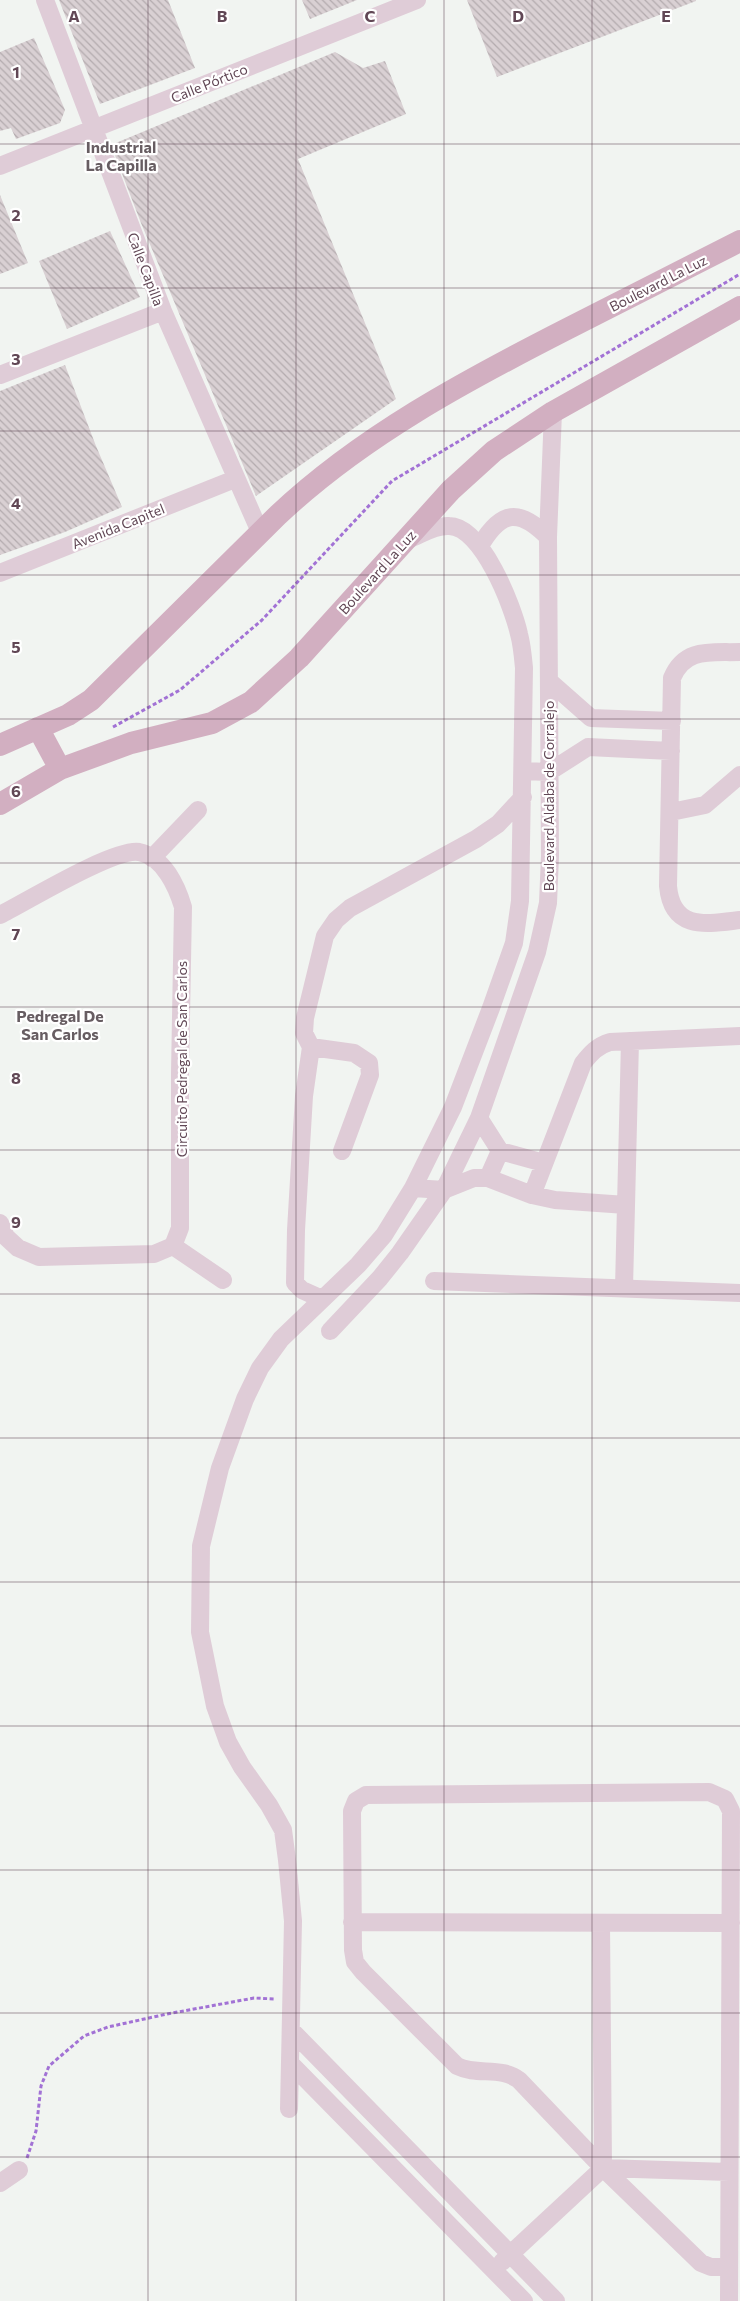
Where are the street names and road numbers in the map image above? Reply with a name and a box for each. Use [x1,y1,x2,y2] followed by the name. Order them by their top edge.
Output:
[168,60,250,106] street label: Calle Pórtico
[124,230,168,308] street label: Calle Capilla
[606,251,710,315] street label: Boulevard La Luz
[69,500,167,552] street label: Avenida Capitel
[335,526,419,618] street label: Boulevard La Luz
[540,701,557,891] street label: Boulevard Aldaba de Corralejo
[173,961,190,1157] street label: Circuito Pedregal de San Carlos

